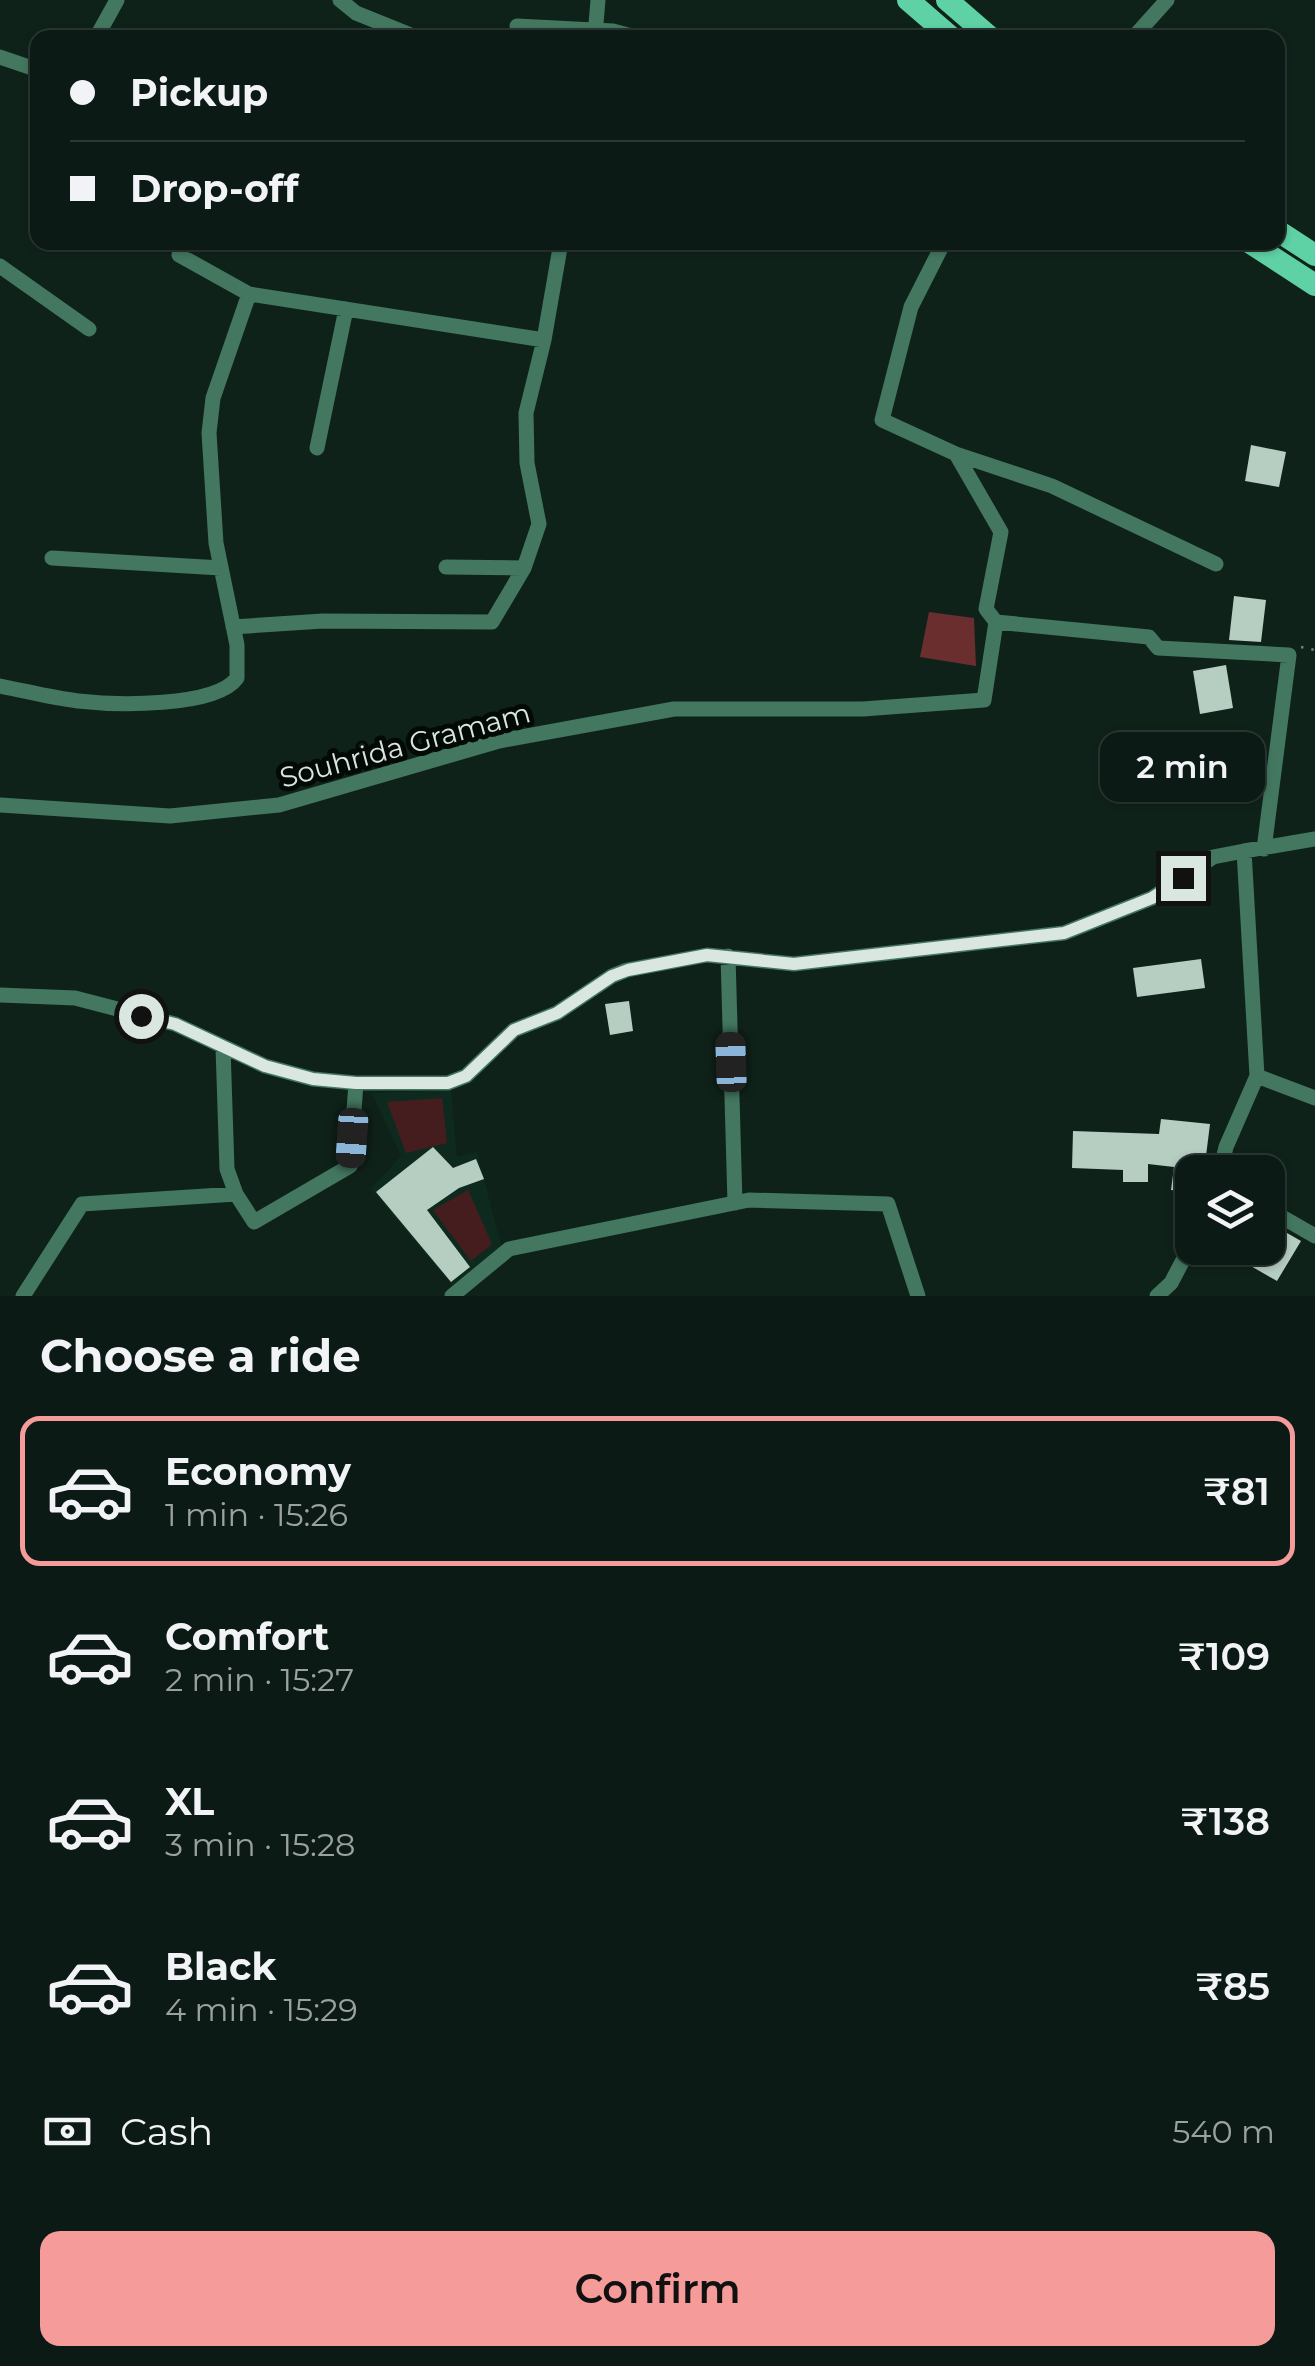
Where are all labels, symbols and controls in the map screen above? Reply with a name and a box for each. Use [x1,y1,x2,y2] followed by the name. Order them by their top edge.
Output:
[130,69,268,116] text: Pickup
[130,165,299,212] text: Drop-off
[276,695,534,795] street label: Souhrida Gramam
[1100,733,1266,803] callout: 2 min
[1136,747,1229,786] text: 2 min
[1161,856,1206,901] route end
[119,994,164,1039] route start
[715,1031,747,1093] car
[335,1107,369,1169] car
[1175,1155,1285,1265] map controls
[1175,1155,1285,1265] button: layers
[40,1328,361,1383] text: Choose a ride
[45,1446,135,1536] icon: car
[165,1448,351,1495] text: Economy
[1204,1468,1270,1515] text: ₹81
[165,1495,348,1534] text: 1 min · 15:26
[45,1611,135,1701] icon: car
[165,1613,329,1660] text: Comfort
[1178,1633,1270,1680] text: ₹109
[165,1660,354,1699] text: 2 min · 15:27
[45,1776,135,1866] icon: car
[165,1778,214,1825] text: XL
[1181,1798,1270,1845] text: ₹138
[165,1825,356,1864] text: 3 min · 15:28
[45,1941,135,2031] icon: car
[165,1943,276,1990] text: Black
[1196,1963,1270,2010] text: ₹85
[165,1990,358,2029] text: 4 min · 15:29
[40,2104,95,2159] icon: cash
[120,2108,213,2155] text: Cash
[1172,2112,1275,2151] text: 540 m
[40,2231,1275,2346] button: Confirm

